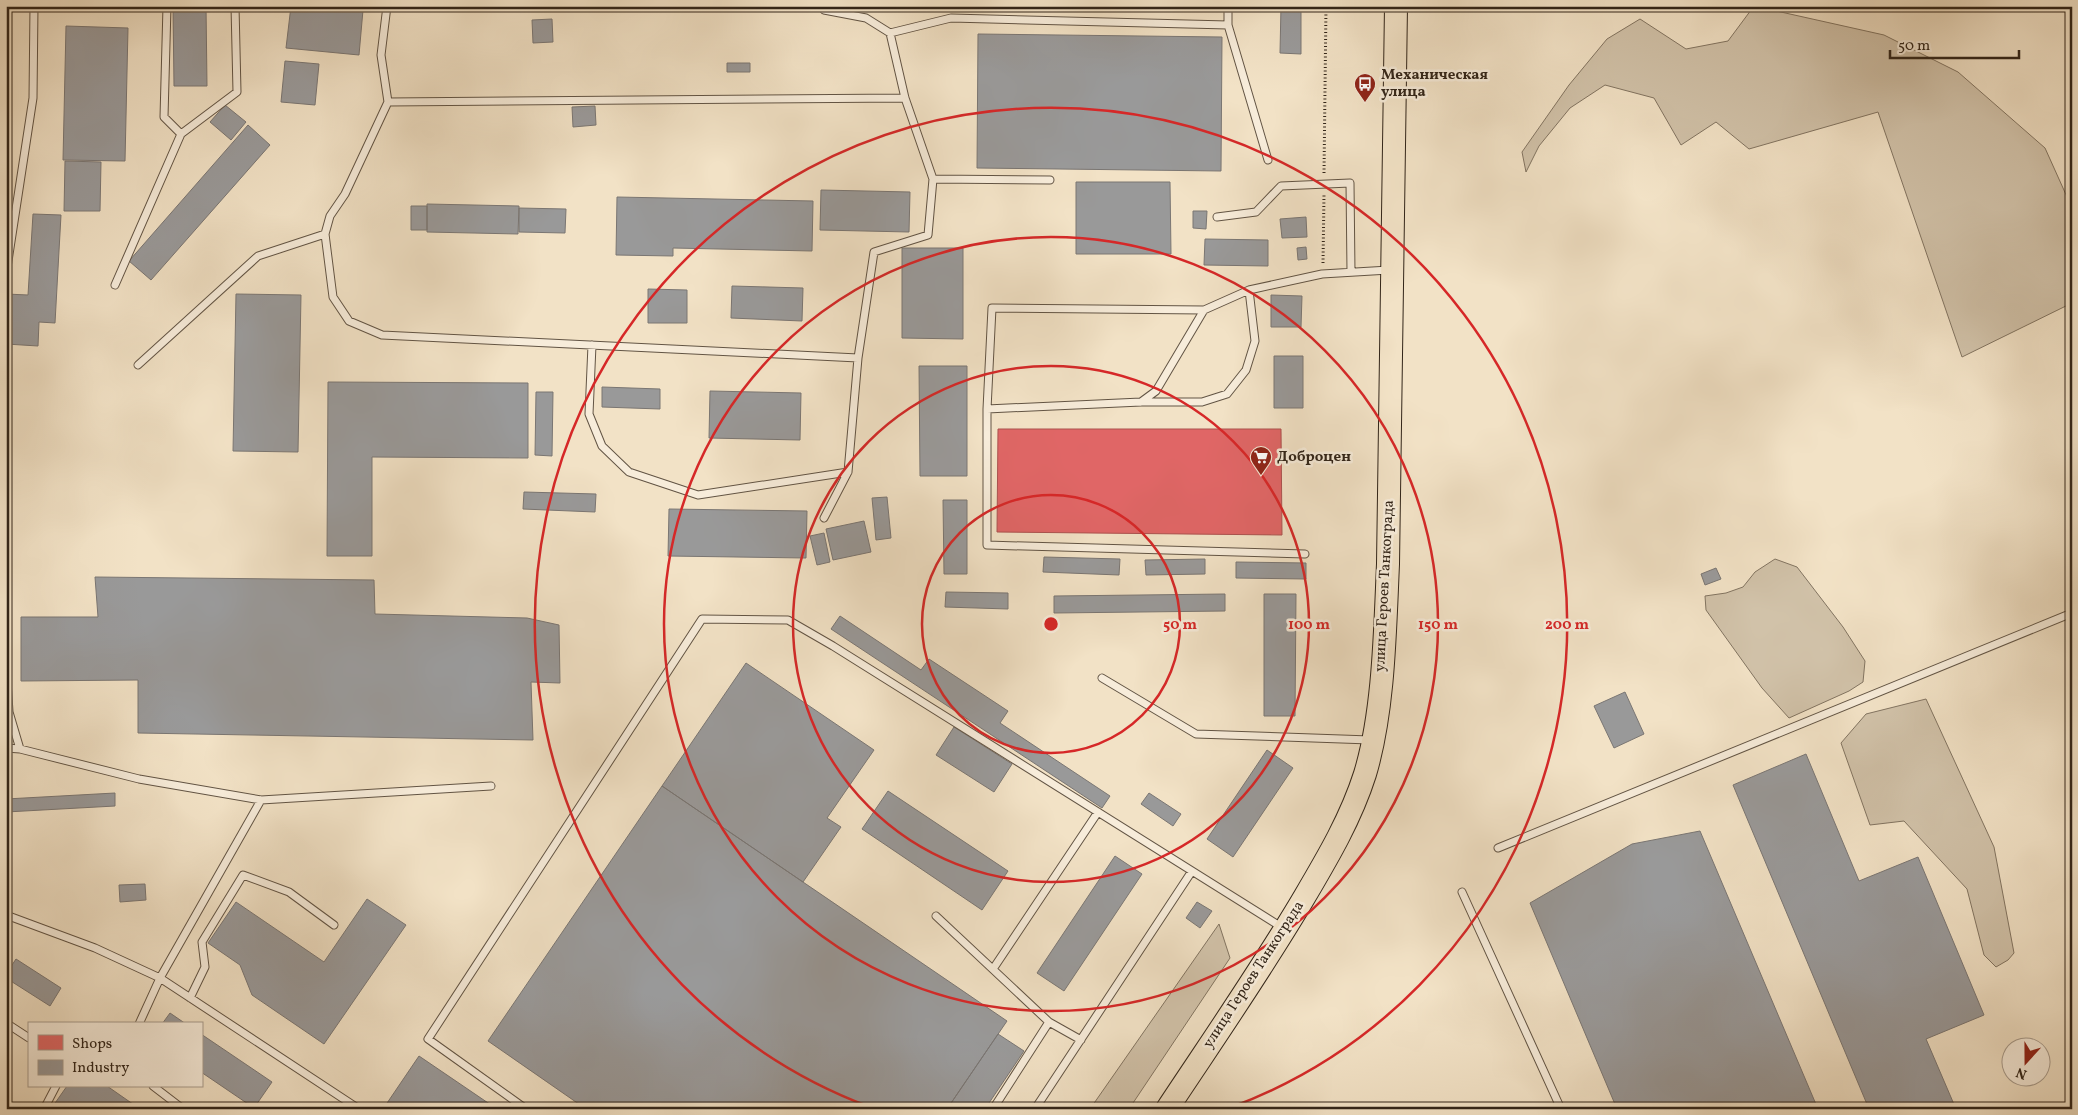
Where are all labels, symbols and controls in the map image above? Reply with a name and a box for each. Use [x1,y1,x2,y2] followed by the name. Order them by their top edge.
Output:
[1890,28,2019,60] scale bar
[1898,36,1930,57] text: 50 m
[1381,65,1489,103] place label: Механическая улица
[1353,72,1377,103] bus stop icon: Механическая улица
[1249,445,1273,476] supermarket icon: Доброцен
[1277,447,1351,468] place label: Доброцен
[1370,500,1400,672] street label: улица Героев Танкограда
[1042,615,1060,633] centre of rings
[1163,615,1197,636] text: 50 m
[1288,615,1331,636] text: 100 m
[1418,615,1458,636] text: 150 m
[1545,615,1589,636] text: 200 m
[1198,897,1310,1053] street label: улица Героев Танкограда
[28,1022,202,1088] legend
[72,1034,112,1055] text: Shops
[2000,1038,2050,1088] north arrow
[72,1058,129,1079] text: Industry
[2014,1062,2030,1083] text: N

